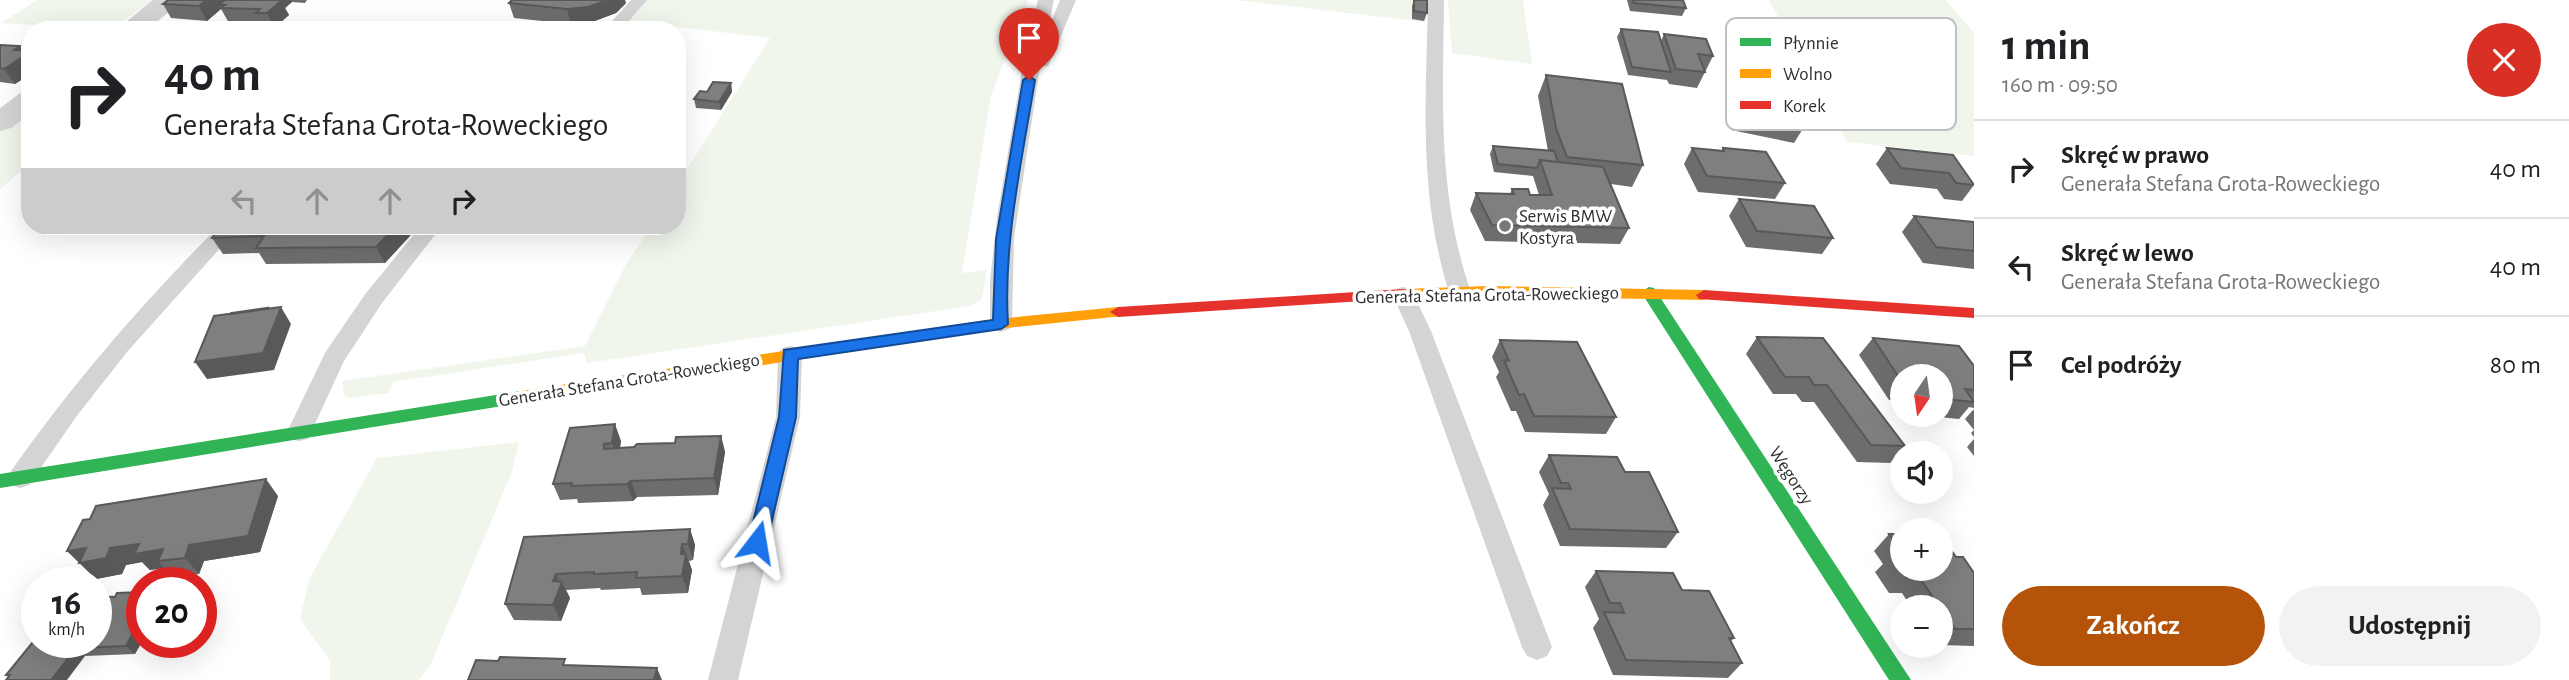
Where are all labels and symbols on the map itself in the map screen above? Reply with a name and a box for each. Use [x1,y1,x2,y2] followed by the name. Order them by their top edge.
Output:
[999,8,1059,80] pin
[1726,18,1956,130] legend
[1783,34,1839,53] text: Płynnie
[1783,65,1832,84] text: Wolno
[1783,97,1826,116] text: Korek
[1519,207,1612,248] place label: Serwis BMW Kostyra
[1497,218,1513,234] marker: Serwis BMW Kostyra
[1355,284,1619,307] street label: Generała Stefana Grota-Roweckiego
[497,350,761,411] street label: Generała Stefana Grota-Roweckiego
[1890,364,1953,427] north arrow
[1765,443,1816,508] street label: Węgorzy
[720,505,794,579] position arrow
[126,567,217,658] speed limit sign: 20

